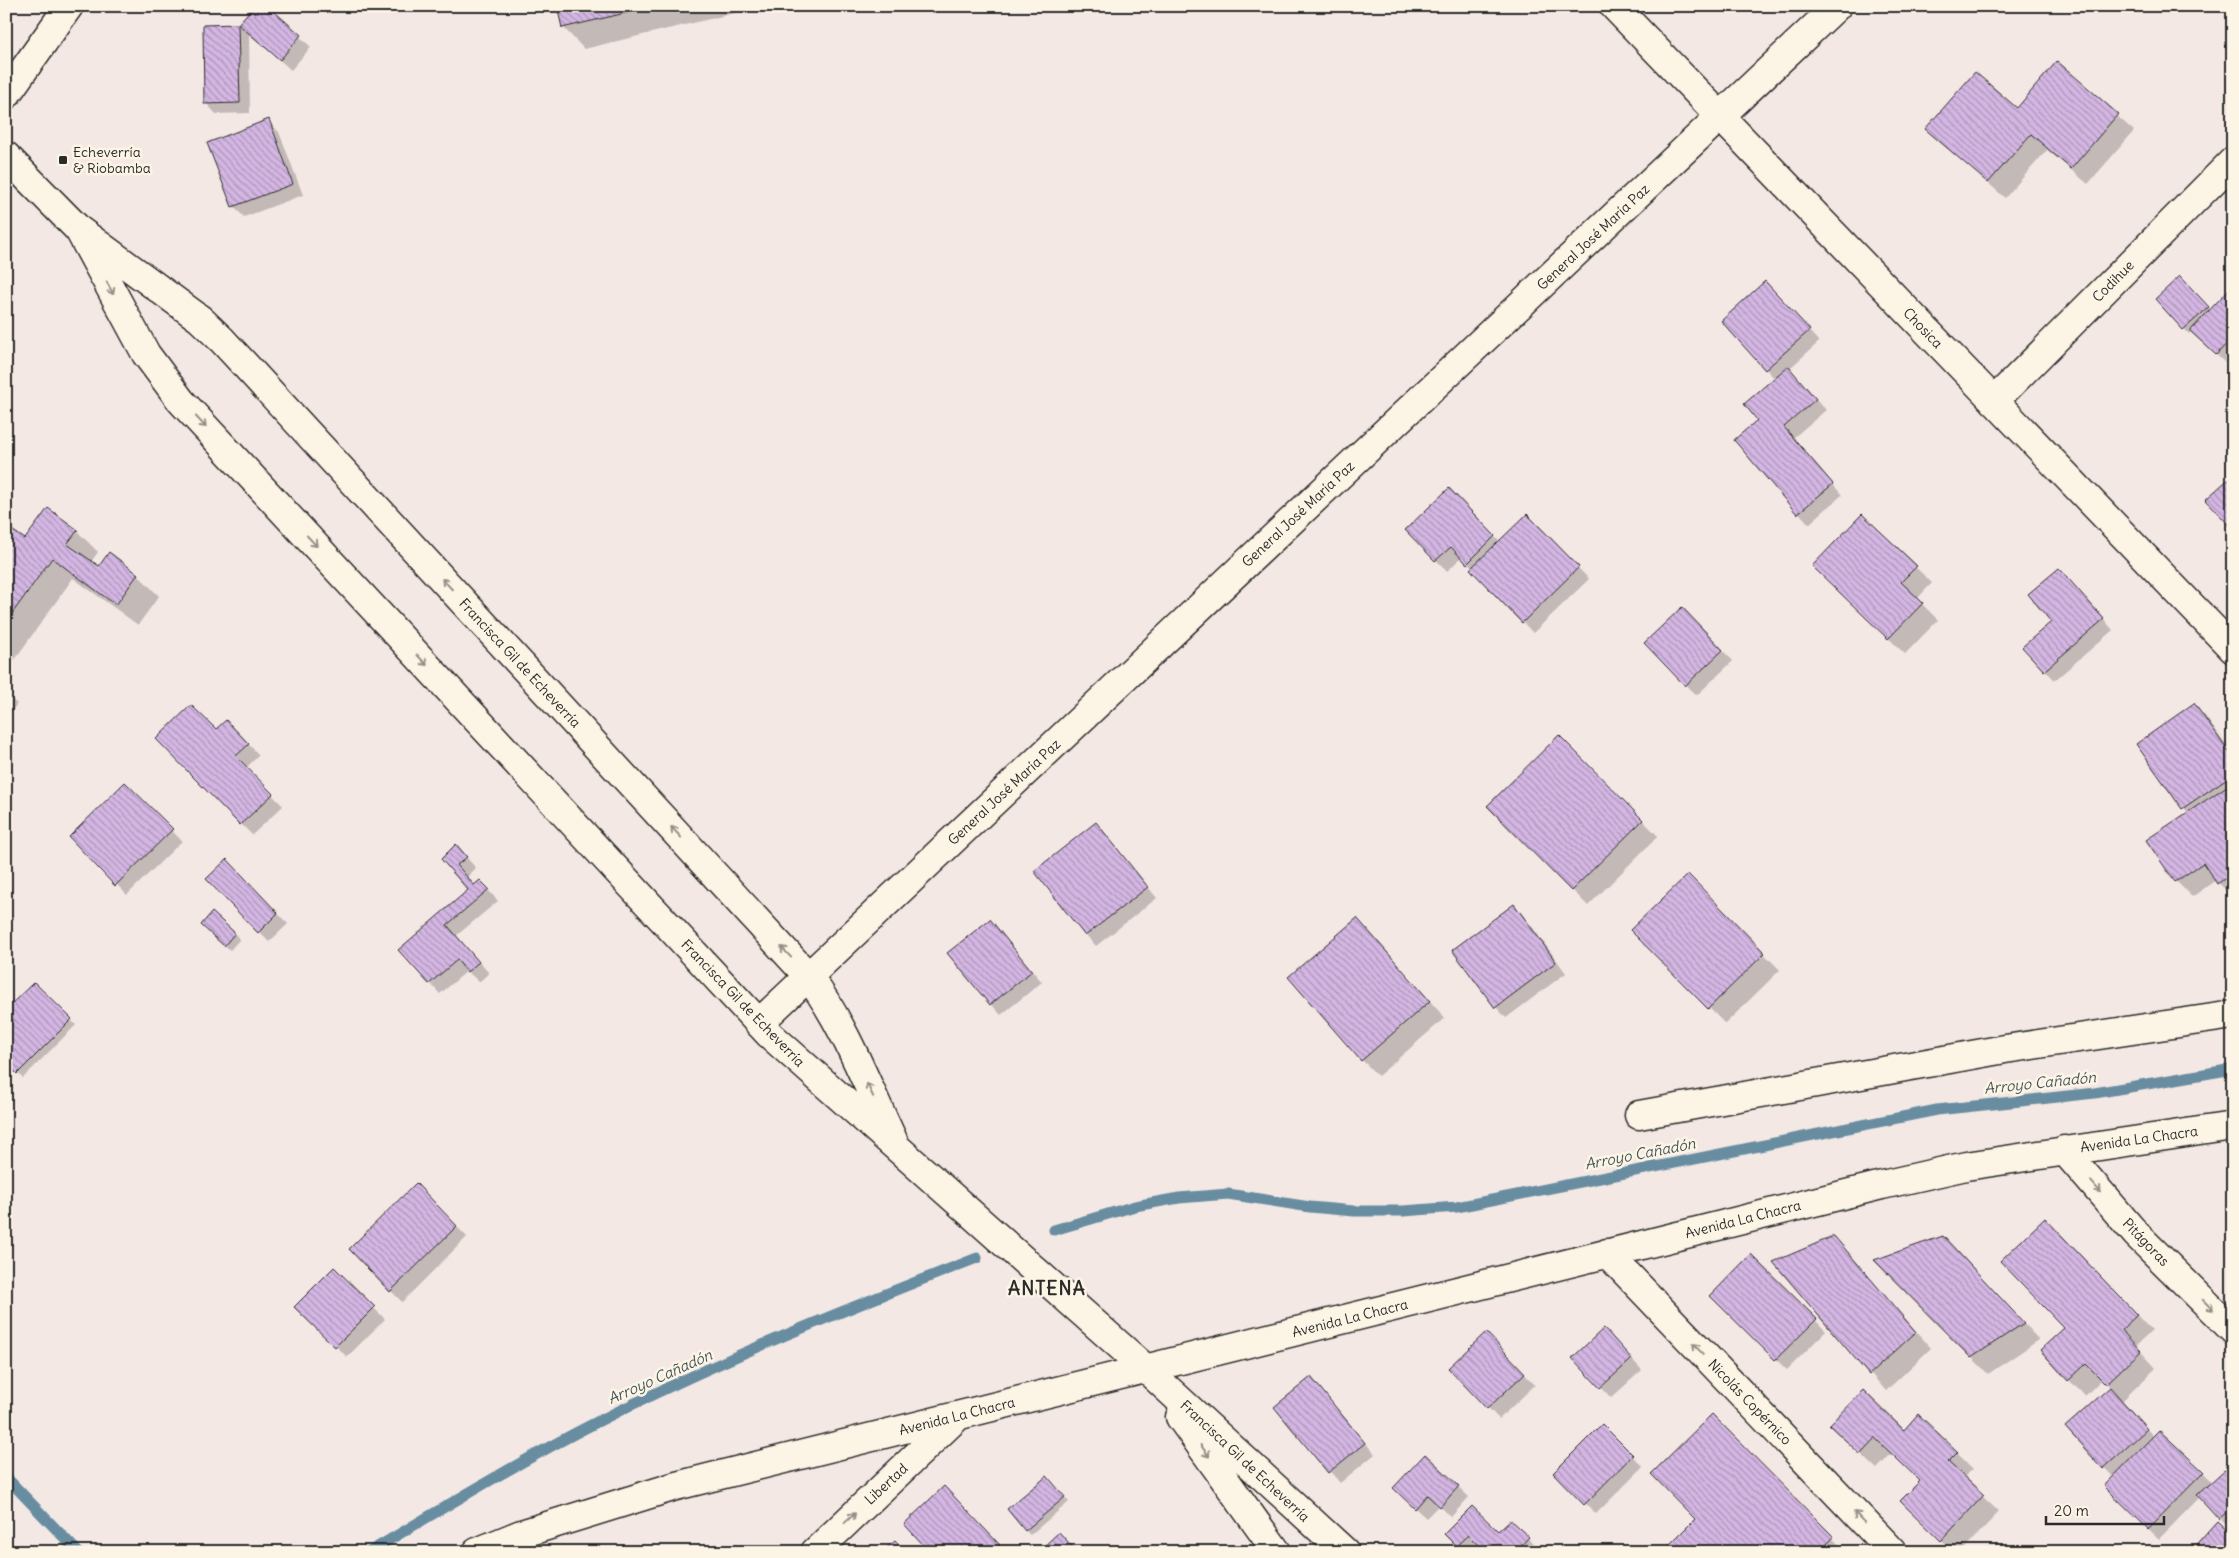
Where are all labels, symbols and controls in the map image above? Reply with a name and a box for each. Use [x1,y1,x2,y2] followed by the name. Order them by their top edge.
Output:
[73,143,151,177] place label: Echeverría & Riobamba
[57,154,69,166] marker: Echeverría & Riobamba
[1533,180,1653,294] street label: General José María Paz
[2088,256,2138,306] street label: Codihue
[106,280,115,295] one-way arrow
[1899,304,1947,352] street label: Chosica
[195,416,207,428] one-way arrow
[1238,457,1358,571] street label: General José María Paz
[305,534,317,547] one-way arrow
[442,578,454,591] one-way arrow
[455,595,585,731] street label: Francisca Gil de Echeverría
[416,654,428,666] one-way arrow
[944,735,1064,849] street label: General José María Paz
[670,826,682,839] one-way arrow
[677,935,809,1071] street label: Francisca Gil de Echeverría
[780,946,792,959] one-way arrow
[1983,1067,2097,1098] water label: Arroyo Cañadón
[864,1083,874,1098] one-way arrow
[2079,1122,2199,1156] street label: Avenida La Chacra
[1583,1133,1697,1174] water label: Arroyo Cañadón
[2090,1180,2101,1193] one-way arrow
[1683,1196,1803,1242] street label: Avenida La Chacra
[2119,1214,2173,1270] street label: Pitágoras
[1008,1276,1086,1300] district label: ANTENA
[1290,1295,1410,1341] street label: Avenida La Chacra
[2201,1299,2214,1311] one-way arrow
[1692,1342,1704,1355] one-way arrow
[605,1345,715,1408] water label: Arroyo Cañadón
[1704,1355,1796,1449] street label: Nicolás Copérnico
[897,1393,1017,1439] street label: Avenida La Chacra
[1177,1396,1313,1526] street label: Francisca Gil de Echeverría
[1200,1444,1210,1458] one-way arrow
[861,1459,911,1509] street label: Libertad
[2046,1493,2164,1525] scale bar
[2054,1501,2089,1520] text: 20 m
[1853,1510,1865,1523] one-way arrow
[844,1512,856,1524] one-way arrow

